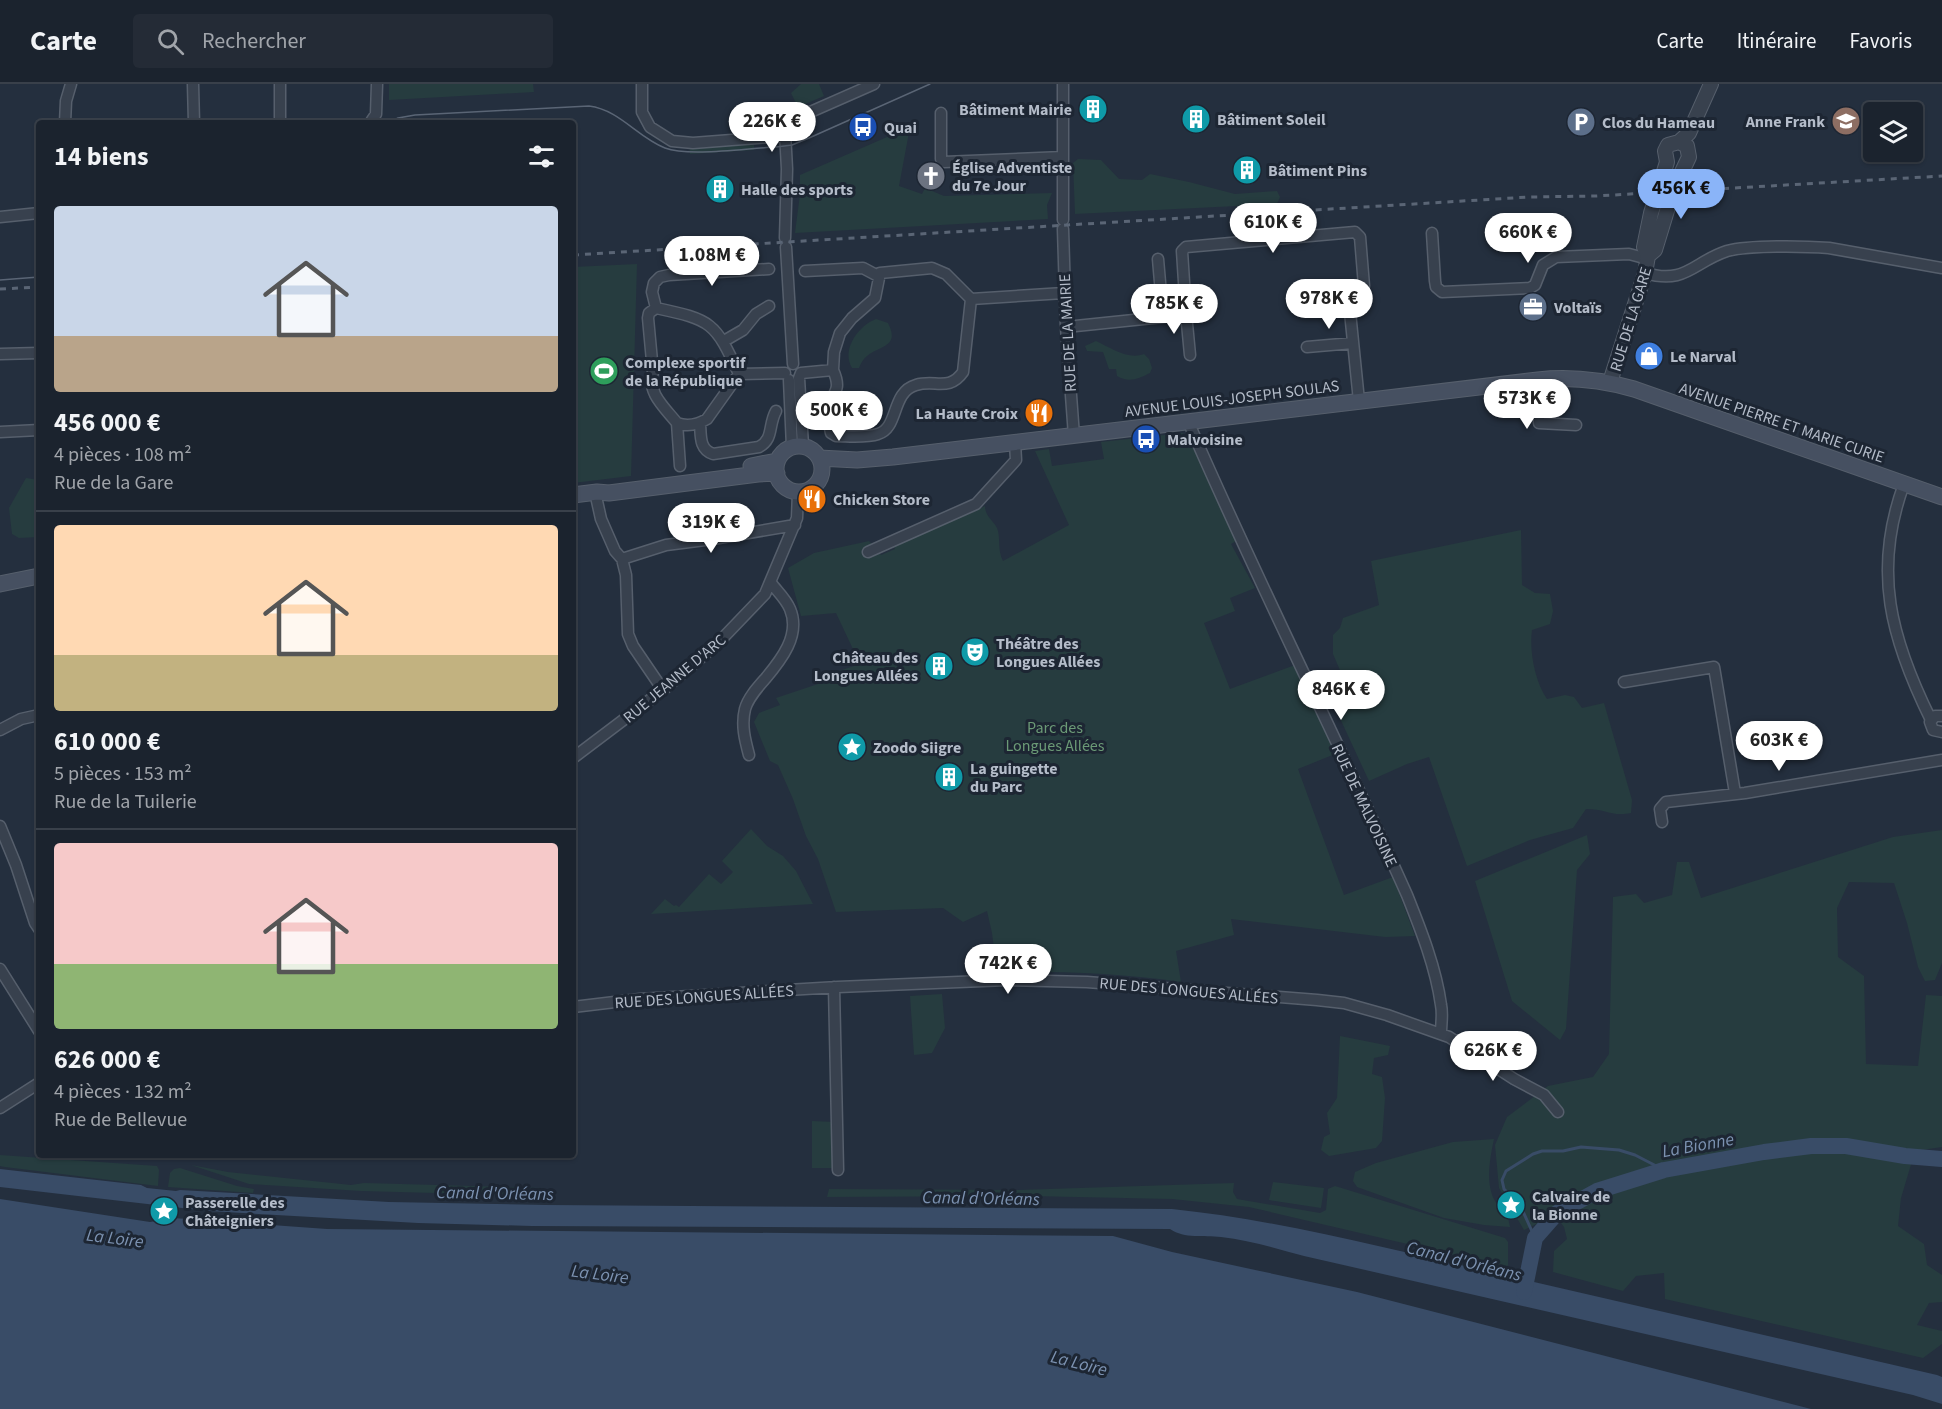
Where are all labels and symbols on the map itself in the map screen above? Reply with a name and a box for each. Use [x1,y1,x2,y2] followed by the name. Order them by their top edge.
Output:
[1077,93,1109,125] building icon: Bâtiment Mairie
[959,99,1072,121] place label: Bâtiment Mairie
[723,102,821,153] pin: 226K €
[1180,103,1212,135] building icon: Bâtiment Soleil
[1830,105,1862,137] school or university icon: Anne Frank
[1565,106,1597,138] parking icon: Clos du Hameau
[1217,109,1326,131] place label: Bâtiment Soleil
[847,111,879,143] bus stop icon: Quai
[1745,111,1825,133] place label: Anne Frank
[1602,112,1715,134] place label: Clos du Hameau
[884,117,917,139] place label: Quai
[1231,154,1263,186] building icon: Bâtiment Pins
[952,157,1072,197] place label: Église Adventiste du 7e Jour
[915,160,947,192] church icon: Église Adventiste du 7e Jour
[1268,160,1367,182] place label: Bâtiment Pins
[1632,169,1730,220] pin: 456K €
[704,173,736,205] building icon: Halle des sports
[741,179,853,201] place label: Halle des sports
[1224,203,1322,254] pin: 610K €
[1479,213,1577,264] pin: 660K €
[657,236,767,287] pin: 1.08M €
[1605,264,1657,374] street label: RUE DE LA GARE
[1054,273,1082,393] street label: RUE DE LA MAIRIE
[1280,279,1378,330] pin: 978K €
[1125,284,1223,335] pin: 785K €
[1517,291,1549,323] office icon: Voltaïs
[1553,297,1602,319] place label: Voltaïs
[1633,340,1665,372] shop icon: Le Narval
[1670,346,1737,368] place label: Le Narval
[625,352,746,392] place label: Complexe sportif de la République
[588,355,620,387] sports icon: Complexe sportif de la République
[1124,375,1341,423] street label: AVENUE LOUIS-JOSEPH SOULAS
[1676,377,1887,468] street label: AVENUE PIERRE ET MARIE CURIE
[1478,379,1576,430] pin: 573K €
[790,391,888,442] pin: 500K €
[1023,397,1055,429] restaurant icon: La Haute Croix
[915,403,1018,425] place label: La Haute Croix
[1130,423,1162,455] bus stop icon: Malvoisine
[1167,429,1243,451] place label: Malvoisine
[796,483,828,515] restaurant icon: Chicken Store
[833,489,930,511] place label: Chicken Store
[662,503,760,554] pin: 319K €
[619,629,731,728] street label: RUE JEANNE D'ARC
[996,633,1100,673] place label: Théâtre des Longues Allées
[959,636,991,668] theatre icon: Théâtre des Longues Allées
[814,647,918,687] place label: Château des Longues Allées
[923,650,955,682] building icon: Château des Longues Allées
[1292,670,1390,721] pin: 846K €
[1005,717,1105,757] park label: Parc des Longues Allées
[1730,721,1828,772] pin: 603K €
[836,731,868,763] place icon: Zoodo Siigre
[873,737,961,759] place label: Zoodo Siigre
[1326,740,1402,871] street label: RUE DE MALVOISINE
[970,758,1057,798] place label: La guingette du Parc
[933,761,965,793] building icon: La guingette du Parc
[959,944,1057,995] pin: 742K €
[1099,972,1279,1010] street label: RUE DES LONGUES ALLÉES
[614,980,794,1014] street label: RUE DES LONGUES ALLÉES
[1444,1031,1542,1082] pin: 626K €
[1660,1127,1736,1164] water label: La Bionne
[436,1180,554,1207] water label: Canal d'Orléans
[922,1185,1040,1212] water label: Canal d'Orléans
[1532,1186,1610,1226] place label: Calvaire de la Bionne
[1495,1189,1527,1221] place icon: Calvaire de la Bionne
[185,1192,285,1232] place label: Passerelle des Châteigniers
[148,1195,180,1227] place icon: Passerelle des Châteigniers
[85,1223,145,1254] water label: La Loire
[1404,1235,1524,1288] water label: Canal d'Orléans
[570,1259,630,1290] water label: La Loire
[1048,1344,1110,1383] water label: La Loire

